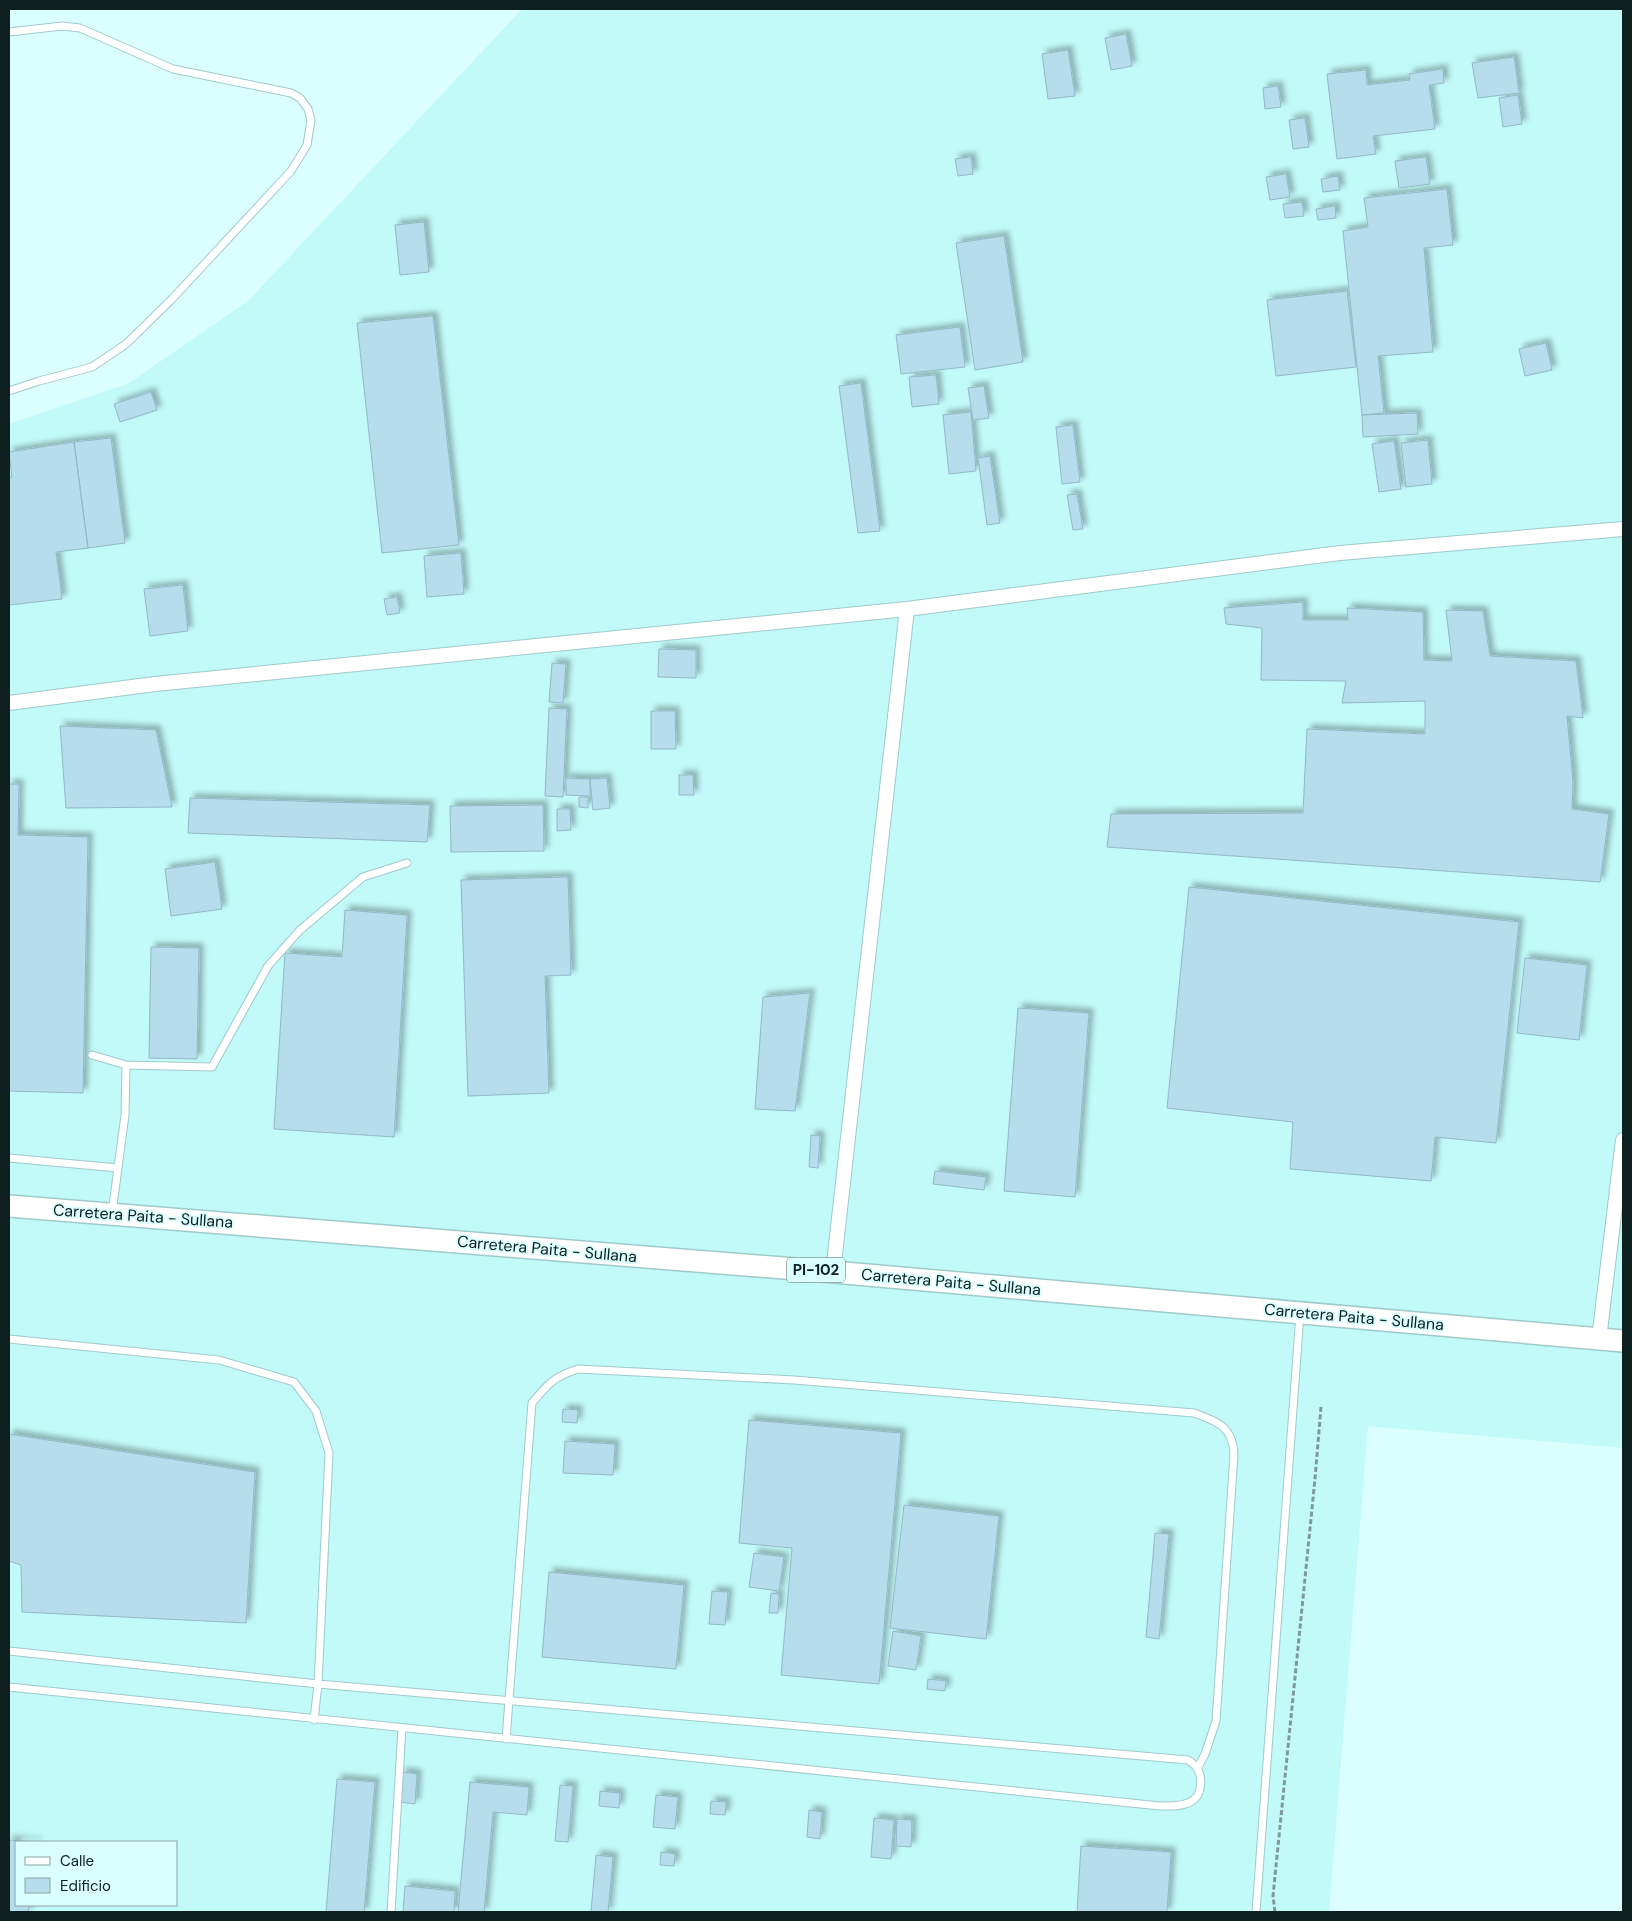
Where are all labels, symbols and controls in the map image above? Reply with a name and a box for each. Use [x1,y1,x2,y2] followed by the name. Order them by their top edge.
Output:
[52,1199,234,1233] street label: Carretera Paita - Sullana
[456,1231,638,1267] street label: Carretera Paita - Sullana
[787,1258,845,1282] road number: PI-102
[860,1264,1042,1300] street label: Carretera Paita - Sullana
[1263,1299,1445,1335] street label: Carretera Paita - Sullana
[15,1841,178,1906] legend
[60,1851,94,1871] text: Calle
[60,1876,111,1896] text: Edificio

